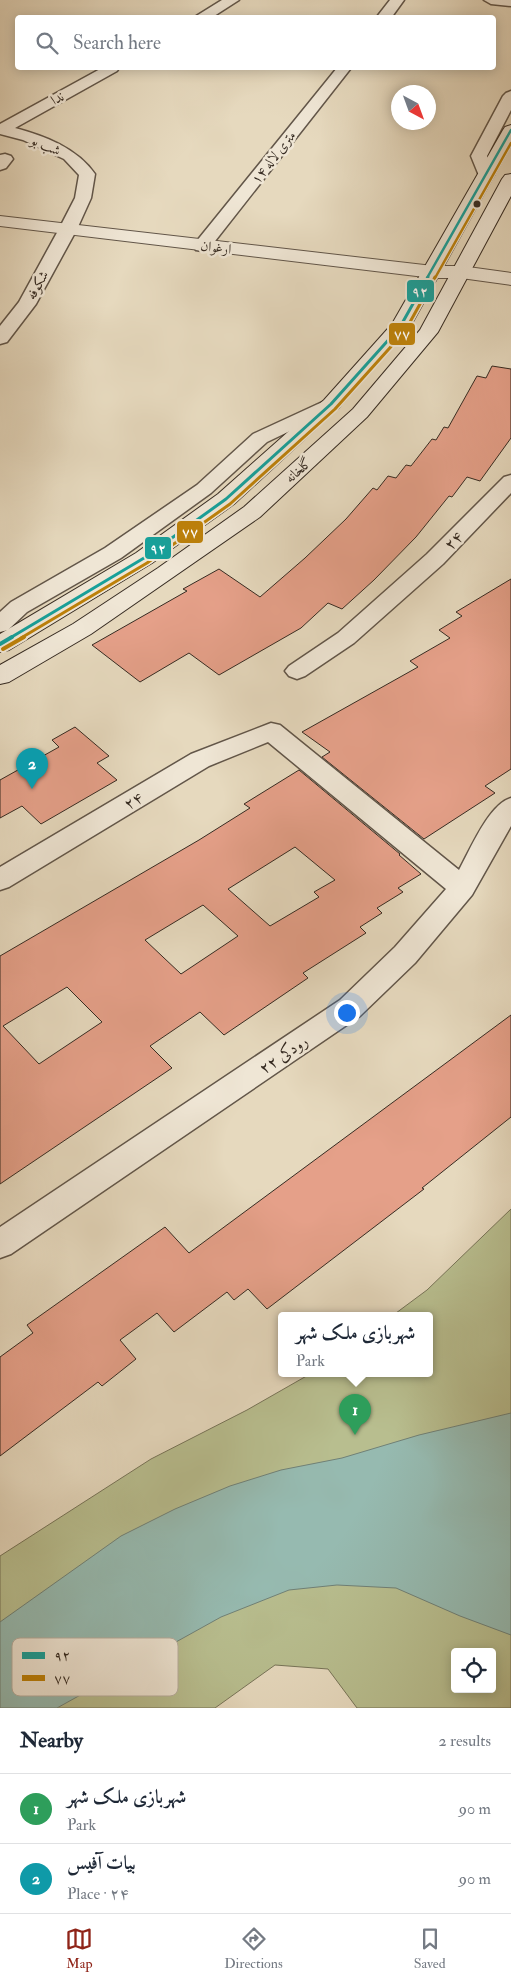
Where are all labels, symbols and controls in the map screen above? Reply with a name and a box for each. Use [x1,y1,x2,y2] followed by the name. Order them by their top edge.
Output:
[15,15,496,70] search box
[33,29,61,57] icon: search
[73,31,161,55] text: Search here
[391,85,436,130] north arrow
[48,88,67,109] street label: ندا
[247,127,299,187] street label: ۱۴ متری لاله
[26,131,63,160] street label: شب بو
[472,199,482,209] unlabelled marker
[199,237,232,258] street label: ارغوان
[23,268,52,303] street label: شکوفه
[406,279,435,303] line badge: ۹۲
[412,283,428,300] text: ۹۲
[388,322,416,346] line badge: ۷۷
[394,326,410,343] text: ۷۷
[282,454,315,487] street label: گلخانه
[176,520,204,544] line badge: ۷۷
[182,524,198,541] text: ۷۷
[440,527,467,554] street label: ۲۴
[144,536,172,560] line badge: ۹۲
[150,540,166,557] text: ۹۲
[16,748,48,789] pin: 2
[120,787,147,814] street label: ۲۴
[334,1000,360,1026] your location
[255,1030,312,1078] street label: رودکی ۲۲
[278,1312,433,1377] popup
[296,1321,415,1345] text: شهربازی ملک شهر
[296,1351,325,1371] text: Park
[339,1394,371,1435] pin: 1
[12,1638,178,1696] legend
[54,1647,70,1664] text: ۹۲
[451,1648,496,1693] map controls
[451,1648,496,1693] button: locate
[54,1670,70,1687] text: ۷۷
[20,1727,83,1754] text: Nearby
[438,1731,491,1751] text: 2 results
[67,1785,186,1809] text: شهربازی ملک شهر
[33,1799,39,1819] text: 1
[459,1799,491,1819] text: 90 m
[67,1815,96,1835] text: Park
[67,1851,136,1875] text: بیات آفیس
[32,1869,40,1889] text: 2
[459,1869,491,1889] text: 90 m
[67,1884,129,1904] text: Place · ۲۴
[65,1925,93,1972] tab: Map
[224,1925,283,1972] tab: Directions
[414,1925,446,1972] tab: Saved

